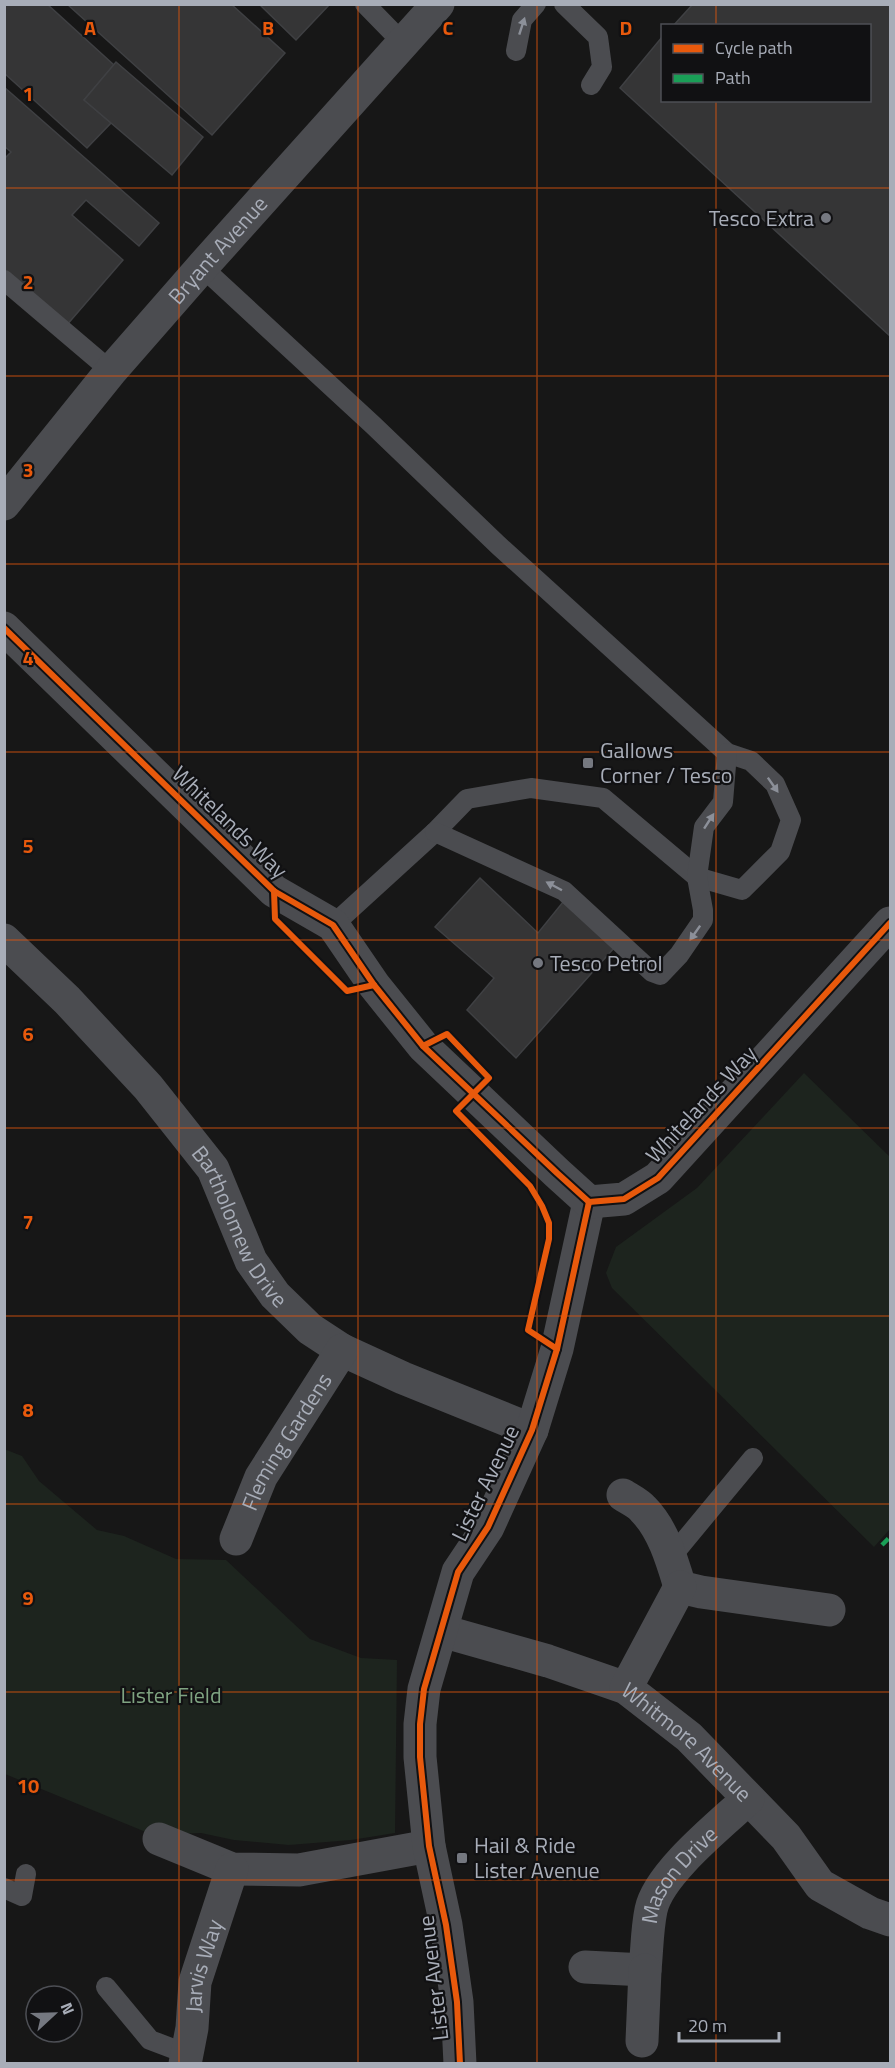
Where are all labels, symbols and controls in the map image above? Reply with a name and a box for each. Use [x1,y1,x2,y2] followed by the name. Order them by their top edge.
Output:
[84,12,96,43] text: A
[262,12,274,43] text: B
[443,12,454,43] text: C
[620,12,632,43] text: D
[518,17,527,35] one-way arrow
[661,24,871,102] legend
[715,34,793,61] text: Cycle path
[715,64,751,91] text: Path
[22,78,34,109] text: 1
[160,188,275,312] street label: Bryant Avenue
[709,201,814,235] place label: Tesco Extra
[819,211,833,225] marker: Tesco Extra
[22,266,34,297] text: 2
[22,454,34,485] text: 3
[22,642,34,673] text: 4
[600,733,732,792] place label: Gallows Corner / Tesco
[581,756,595,770] marker: Gallows Corner / Tesco
[164,758,296,887] street label: Whitelands Way
[767,776,779,792] one-way arrow
[704,813,715,829] one-way arrow
[22,830,34,861] text: 5
[545,881,562,891] one-way arrow
[689,924,701,940] one-way arrow
[550,946,663,980] place label: Tesco Petrol
[531,956,545,970] marker: Tesco Petrol
[22,1018,34,1049] text: 6
[637,1037,765,1171] street label: Whitelands Way
[183,1138,295,1316] street label: Bartholomew Drive
[22,1206,34,1237] text: 7
[232,1366,340,1516] street label: Fleming Gardens
[22,1394,34,1425] text: 8
[442,1419,528,1547] street label: Lister Avenue
[22,1582,34,1613] text: 9
[614,1673,760,1810] street label: Whitmore Avenue
[120,1678,222,1712] park label: Lister Field
[17,1770,39,1801] text: 10
[632,1817,725,1926] street label: Mason Drive
[474,1828,600,1887] place label: Hail & Ride Lister Avenue
[455,1851,469,1865] marker: Hail & Ride Lister Avenue
[176,1914,232,2014] street label: Jarvis Way
[408,1914,458,2042] street label: Lister Avenue
[24,1984,84,2044] north arrow
[55,1999,81,2018] text: N
[679,2005,780,2043] scale bar
[688,2012,727,2039] text: 20 m

